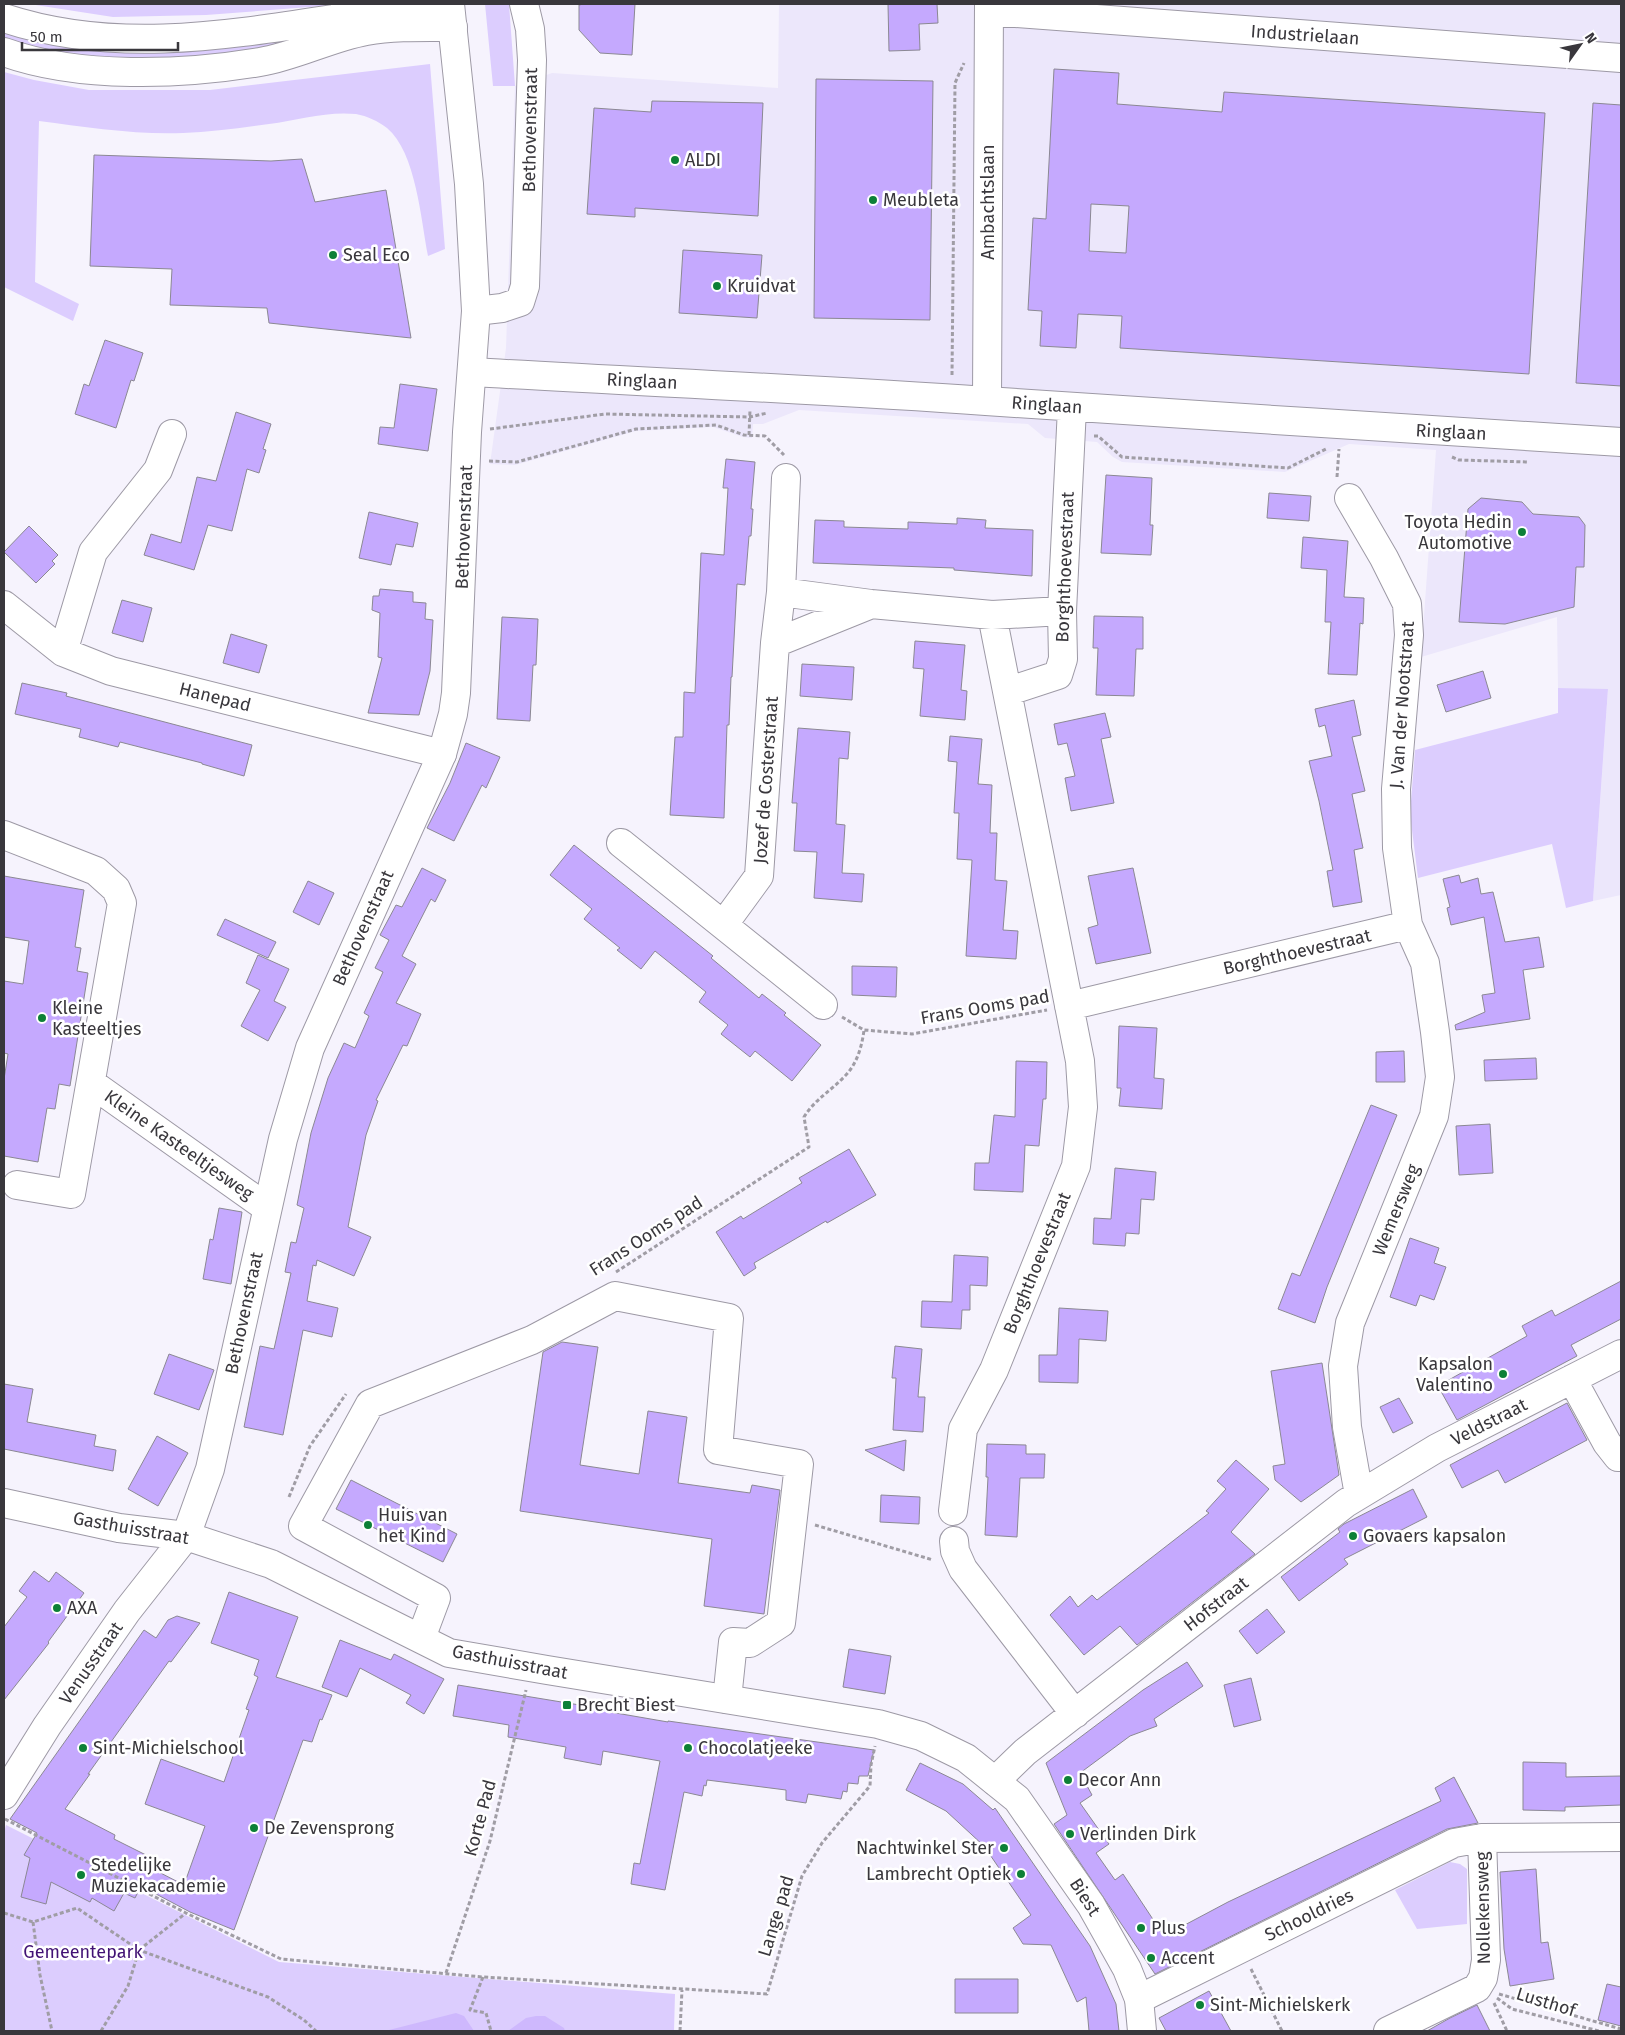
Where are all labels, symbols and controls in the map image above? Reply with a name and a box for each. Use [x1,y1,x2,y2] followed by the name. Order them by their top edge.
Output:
[22,20,179,52] scale bar
[1250,20,1360,50] street label: Industrielaan
[1555,20,1605,70] north arrow
[30,28,63,46] text: 50 m
[1581,30,1600,47] text: N
[518,67,542,192] street label: Bethovenstraat
[977,144,999,260] street label: Ambachtslaan
[685,149,721,171] place label: ALDI
[669,154,681,166] marker: ALDI
[883,189,959,211] place label: Meubleta
[867,194,879,206] marker: Meubleta
[343,244,410,266] place label: Seal Eco
[327,249,339,261] marker: Seal Eco
[727,275,796,297] place label: Kruidvat
[711,280,723,292] marker: Kruidvat
[606,368,678,394] street label: Ringlaan
[1011,392,1083,418] street label: Ringlaan
[1415,419,1487,445] street label: Ringlaan
[451,464,477,590] street label: Bethovenstraat
[1051,491,1079,643] street label: Borghthoevestraat
[1405,511,1512,554] place label: Toyota Hedin Automotive
[1516,526,1528,538] marker: Toyota Hedin Automotive
[1385,620,1419,790] street label: J. Van der Nootstraat
[177,677,253,717] street label: Hanepad
[749,695,783,865] street label: Jozef de Costerstraat
[328,866,399,989] street label: Bethovenstraat
[1221,924,1374,980] street label: Borghthoevestraat
[919,985,1051,1029] street label: Frans Ooms pad
[52,997,141,1040] place label: Kleine Kasteeltjes
[36,1012,48,1024] marker: Kleine Kasteeltjes
[100,1085,258,1205] street label: Kleine Kasteeltjesweg
[1368,1160,1425,1259] street label: Wemersweg
[998,1188,1076,1337] street label: Borghthoevestraat
[585,1191,707,1281] street label: Frans Ooms pad
[220,1249,268,1376] street label: Bethovenstraat
[1416,1353,1493,1396] place label: Kapsalon Valentino
[1497,1368,1509,1380] marker: Kapsalon Valentino
[1447,1393,1531,1451] street label: Veldstraat
[378,1504,448,1547] place label: Huis van het Kind
[71,1507,191,1549] street label: Gasthuisstraat
[362,1519,374,1531] marker: Huis van het Kind
[1363,1525,1506,1547] place label: Govaers kapsalon
[1347,1530,1359,1542] marker: Govaers kapsalon
[1179,1572,1253,1636] street label: Hofstraat
[67,1597,98,1619] place label: AXA
[51,1602,63,1614] marker: AXA
[55,1617,128,1709] street label: Venusstraat
[450,1640,570,1684] street label: Gasthuisstraat
[577,1694,676,1716] place label: Brecht Biest
[561,1699,573,1711] marker: Brecht Biest
[93,1737,244,1759] place label: Sint-Michielschool
[698,1737,813,1759] place label: Chocolatjeeke
[77,1742,89,1754] marker: Sint-Michielschool
[682,1742,694,1754] marker: Chocolatjeeke
[1078,1769,1161,1791] place label: Decor Ann
[1062,1774,1074,1786] marker: Decor Ann
[459,1777,501,1859] street label: Korte Pad
[264,1817,395,1839] place label: De Zevensprong
[248,1822,260,1834] marker: De Zevensprong
[1080,1823,1197,1845] place label: Verlinden Dirk
[1064,1828,1076,1840] marker: Verlinden Dirk
[856,1837,994,1859] place label: Nachtwinkel Ster
[998,1842,1010,1854] marker: Nachtwinkel Ster
[1471,1851,1495,1965] street label: Nollekensweg
[91,1854,226,1897] place label: Stedelijke Muziekacademie
[866,1863,1012,1885] place label: Lambrecht Optiek
[1015,1868,1027,1880] marker: Lambrecht Optiek
[75,1869,87,1881] marker: Stedelijke Muziekacademie
[753,1873,799,1959] street label: Lange pad
[1065,1874,1106,1920] street label: Biest
[1261,1884,1357,1946] street label: Schooldries
[1151,1917,1185,1939] place label: Plus
[1135,1922,1147,1934] marker: Plus
[23,1941,143,1963] park label: Gemeentepark
[1161,1947,1215,1969] place label: Accent
[1145,1952,1157,1964] marker: Accent
[1514,1983,1580,2022] street label: Lusthof
[1210,1994,1351,2016] place label: Sint-Michielskerk
[1194,1999,1206,2011] marker: Sint-Michielskerk

